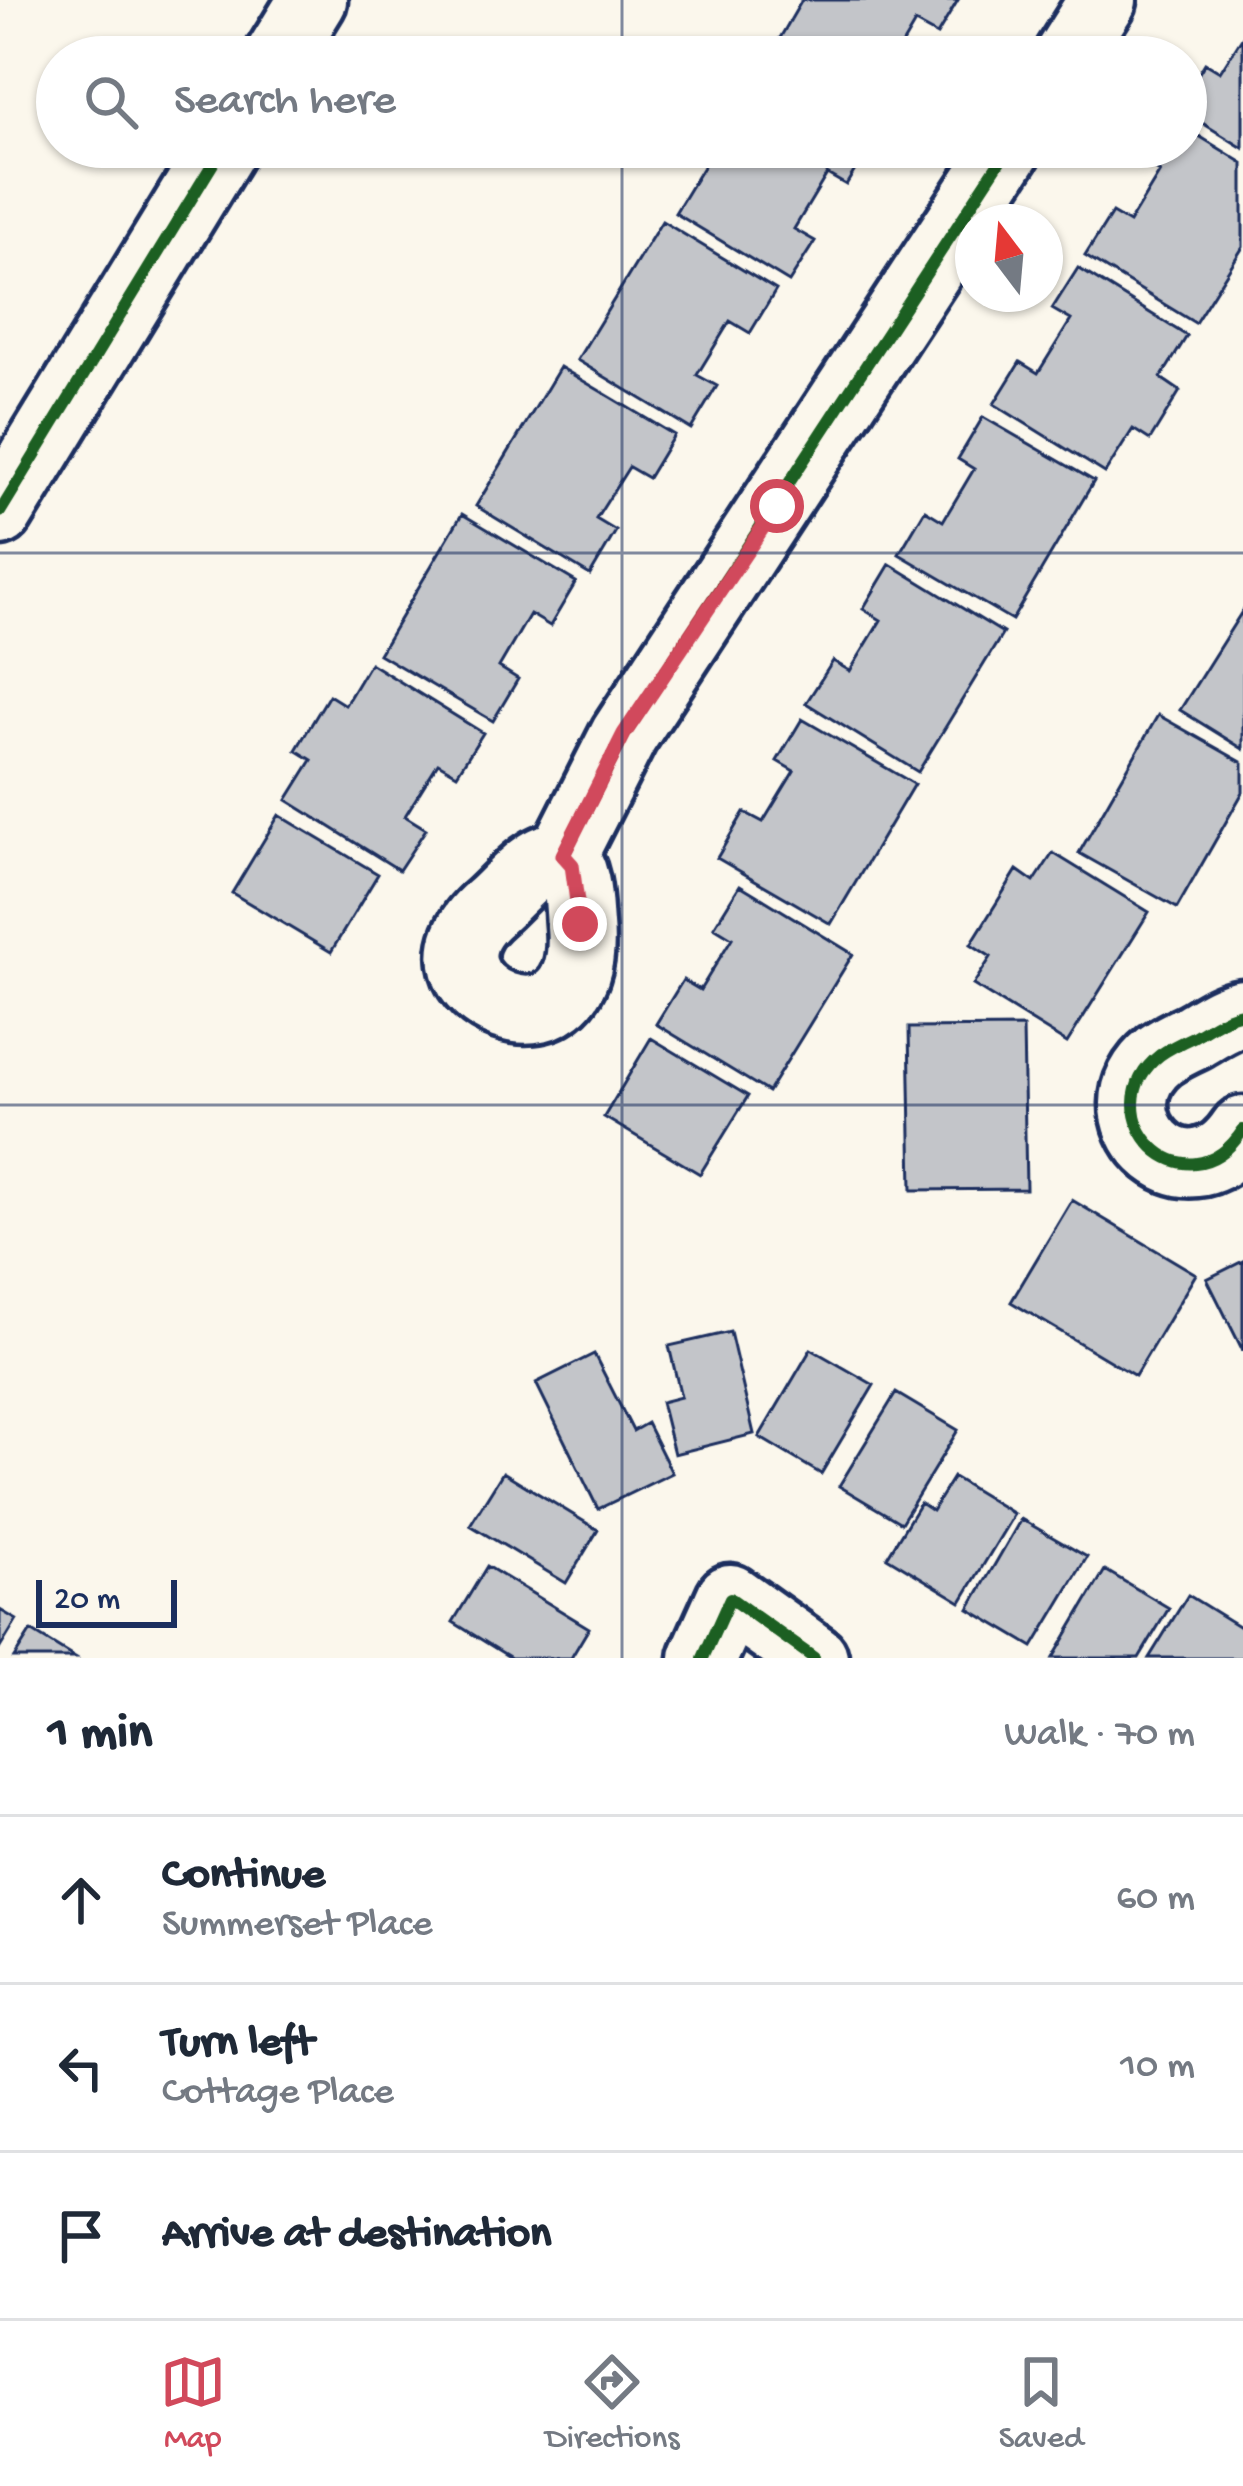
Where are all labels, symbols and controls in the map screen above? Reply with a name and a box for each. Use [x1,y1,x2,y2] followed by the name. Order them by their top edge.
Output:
[36,36,1207,168] search box
[78,69,144,135] icon: search
[174,76,396,129] text: Search here
[955,204,1063,312] north arrow
[750,479,804,533] route start
[553,897,607,951] route end
[36,1574,177,1627] scale bar
[54,1582,120,1620] text: 20 m
[48,1706,152,1766] text: 1 min
[1004,1713,1195,1759] text: Walk · 70 m
[162,1850,325,1903] text: Continue
[48,1867,114,1933] icon: ahead
[1116,1877,1195,1923] text: 60 m
[162,1903,433,1949] text: Summerset Place
[162,2018,314,2071] text: Turn left
[48,2035,114,2101] icon: left
[1120,2045,1195,2091] text: 10 m
[162,2071,394,2117] text: Cottage Place
[48,2203,114,2269] icon: arrive
[162,2209,551,2262] text: Arrive at destination
[160,2349,226,2459] tab: Map
[545,2349,679,2459] tab: Directions
[999,2349,1083,2459] tab: Saved

